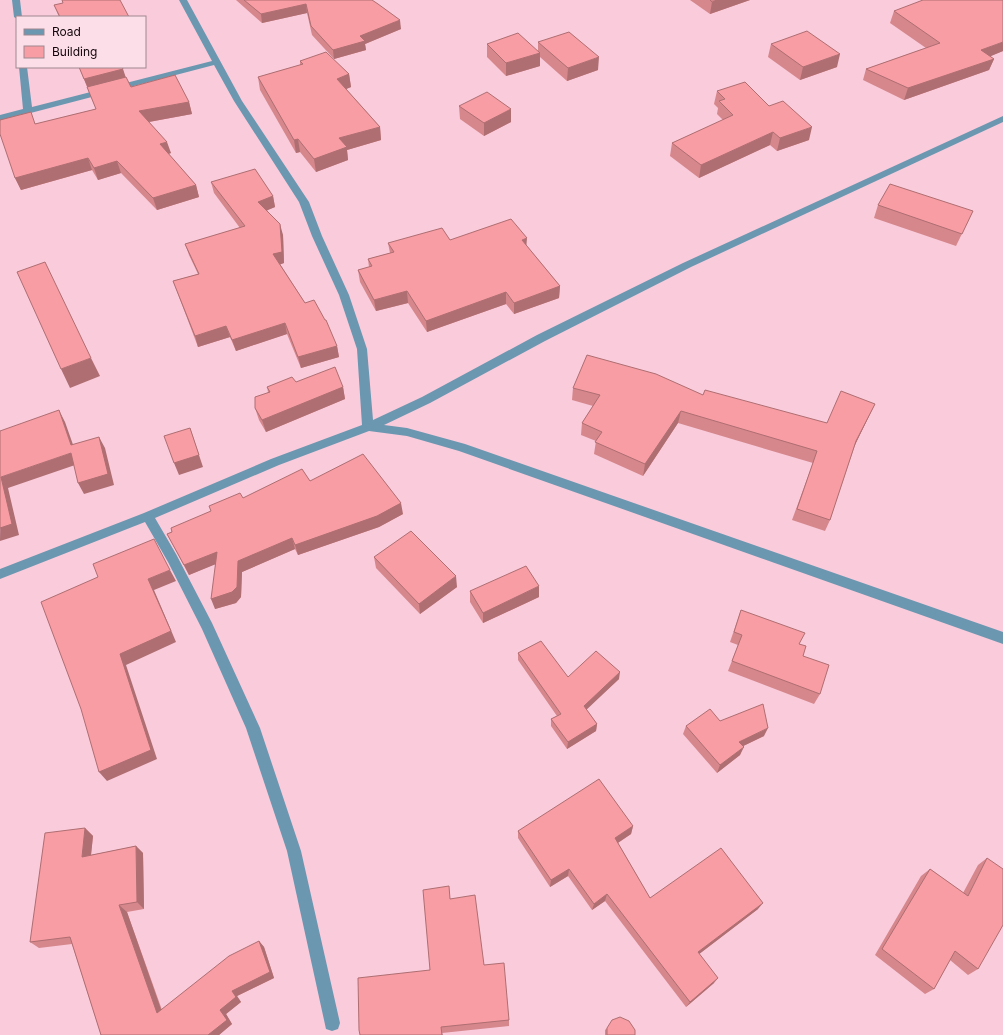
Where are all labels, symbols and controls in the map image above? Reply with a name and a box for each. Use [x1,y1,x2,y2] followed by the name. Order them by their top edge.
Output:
[16,16,146,68] legend
[52,24,81,39] text: Road
[52,44,97,59] text: Building

